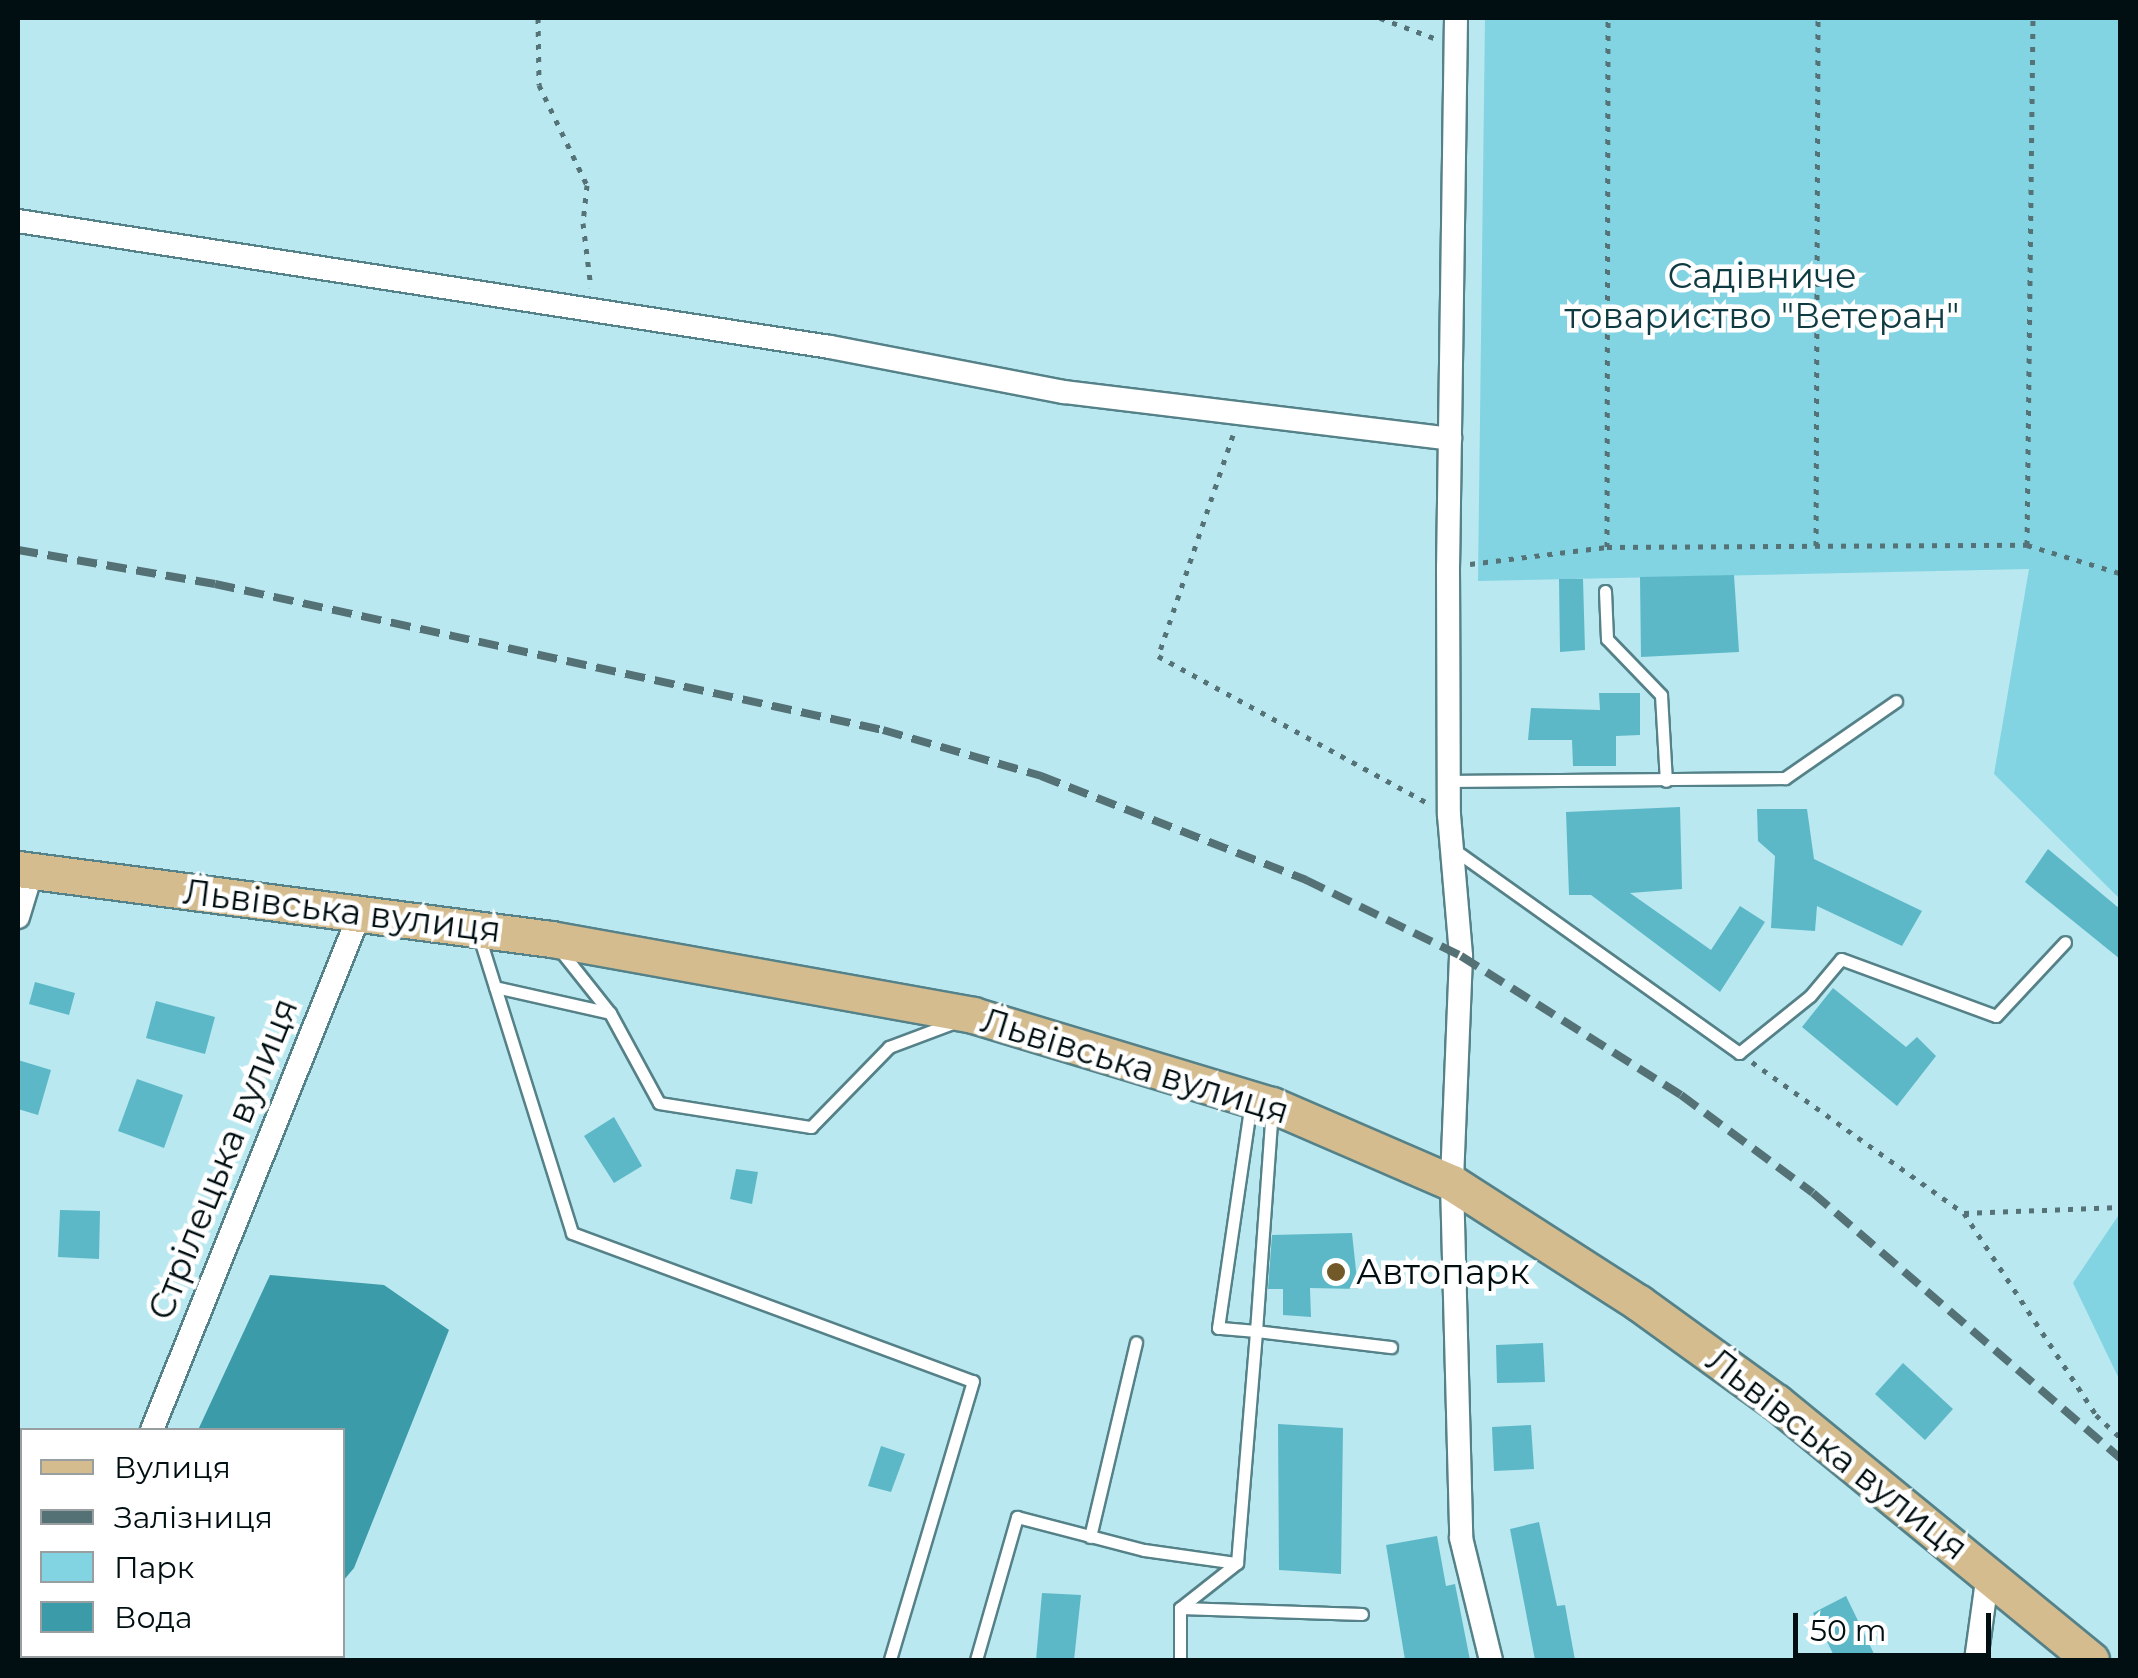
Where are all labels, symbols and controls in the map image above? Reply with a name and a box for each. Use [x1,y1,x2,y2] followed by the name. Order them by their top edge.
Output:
[1565,255,1959,337] park label: Садівниче товариство "Ветеран"
[181,871,503,951] street label: Львівська вулиця
[139,992,307,1326] street label: Стрілецька вулиця
[976,999,1294,1133] street label: Львівська вулиця
[1356,1251,1530,1293] place label: Автопарк
[1325,1261,1347,1283] marker: Автопарк
[1698,1339,1976,1569] street label: Львівська вулиця
[20,1428,345,1658] legend
[114,1449,231,1486] text: Вулиця
[114,1499,273,1536] text: Залізниця
[114,1549,194,1586] text: Парк
[1798,1593,1996,1655] scale bar
[114,1599,193,1636] text: Вода
[1810,1612,1887,1649] text: 50 m

